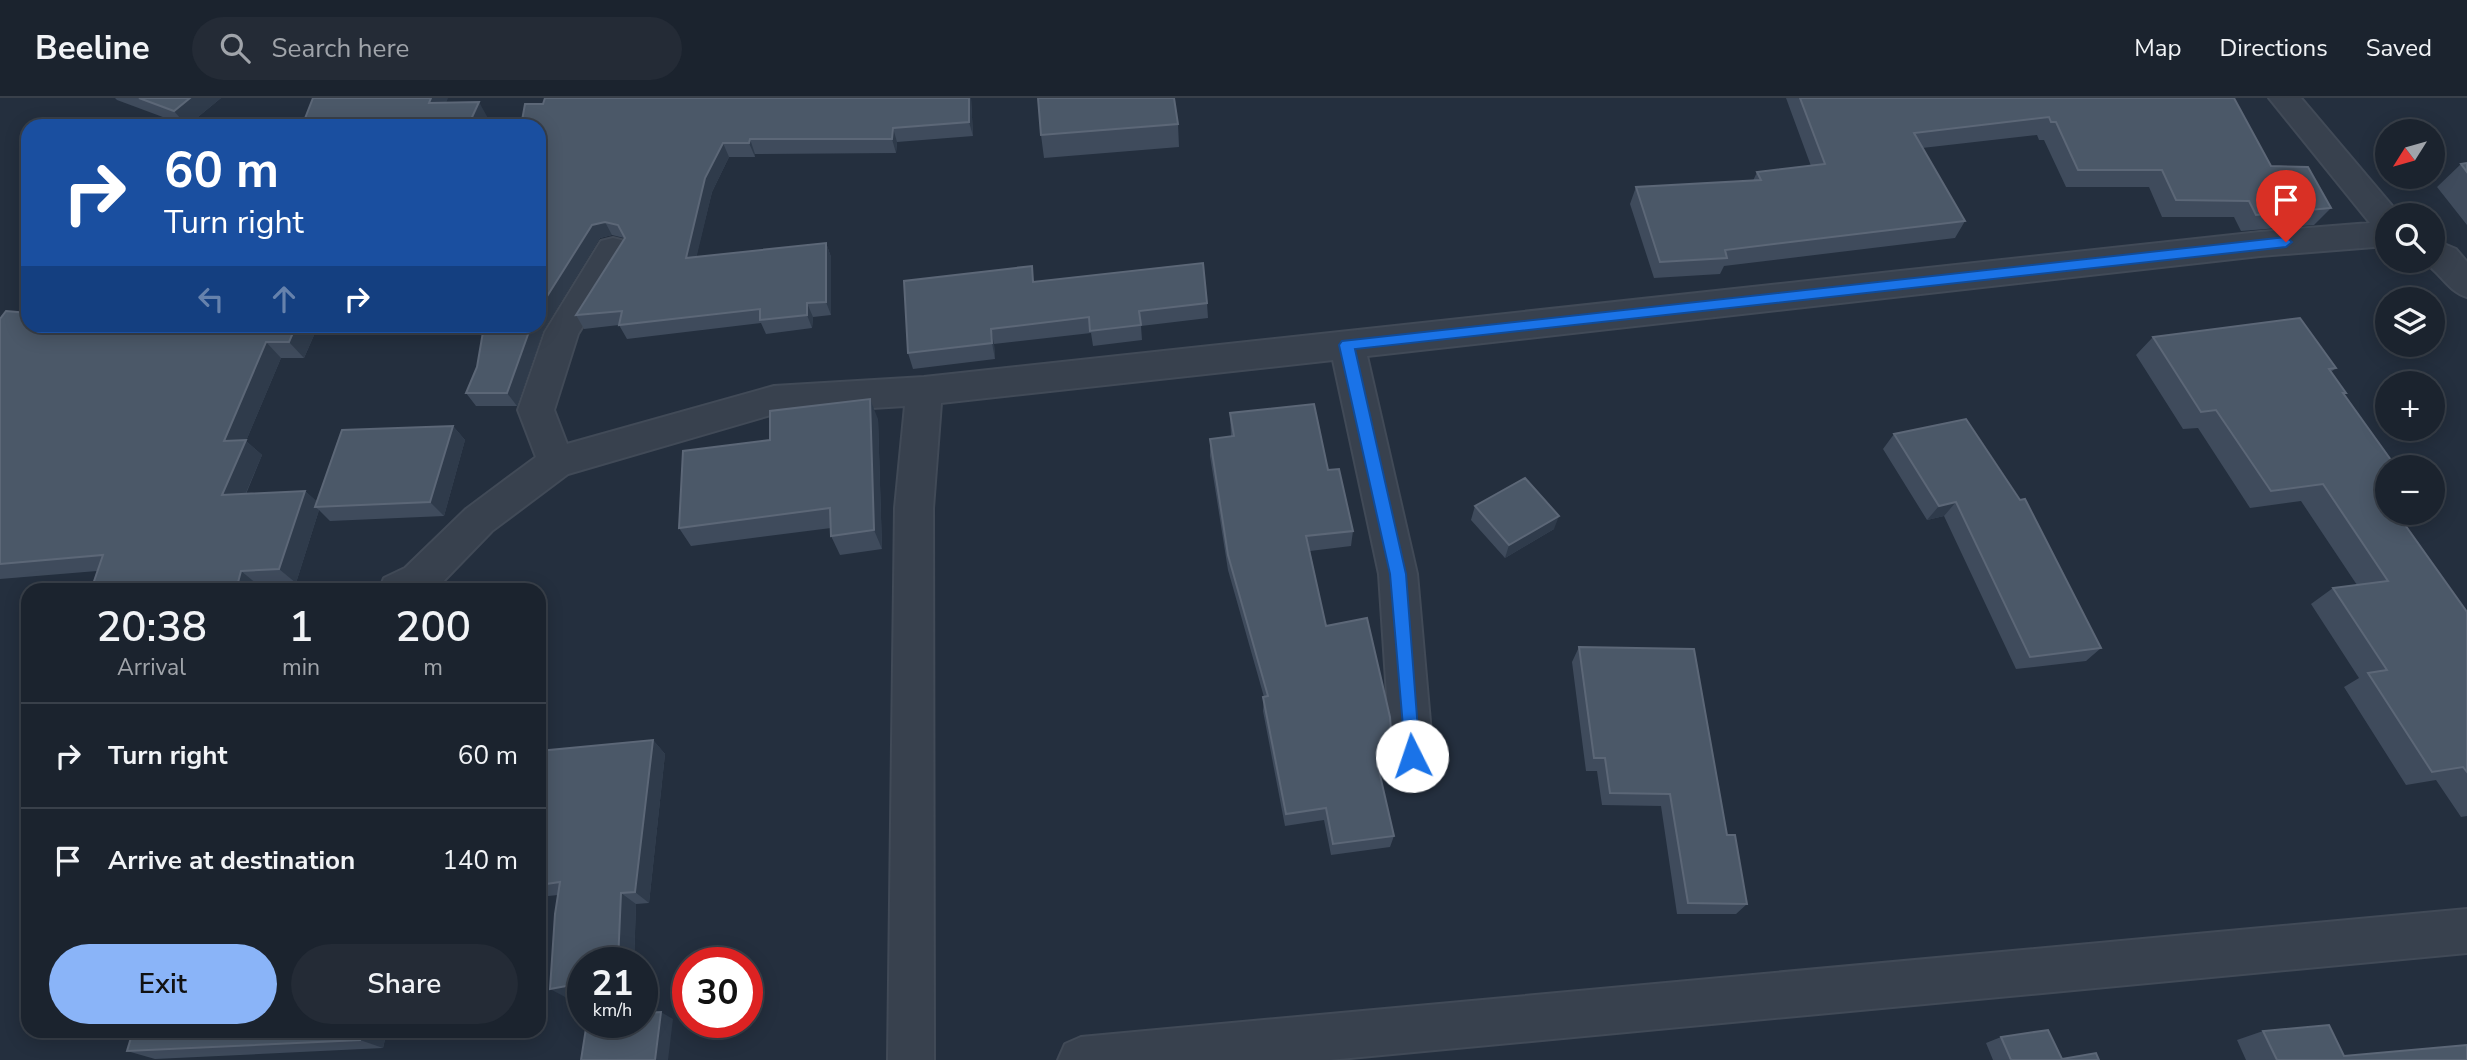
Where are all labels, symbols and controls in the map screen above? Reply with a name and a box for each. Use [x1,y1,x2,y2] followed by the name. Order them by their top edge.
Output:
[192,17,682,80] search box
[35,26,150,71] text: Beeline
[216,29,254,67] icon: search
[272,31,409,66] text: Search here
[2134,32,2181,64] text: Map
[2219,32,2328,64] text: Directions
[2366,32,2432,64] text: Saved
[2375,119,2445,189] north arrow
[2375,119,2445,525] map controls
[164,137,279,204] text: 60 m
[49,147,140,238] icon: right
[2256,170,2316,242] pin
[2267,181,2305,219] icon: arrive
[164,201,304,244] text: Turn right
[2375,203,2445,273] button: search
[192,280,230,318] icon: left
[265,280,303,318] icon: ahead
[338,280,376,318] icon: right
[2375,287,2445,357] button: layers
[2375,371,2445,441] button: +
[2375,455,2445,525] button: −
[96,599,207,656] text: 20:38
[288,599,314,656] text: 1
[395,599,471,656] text: 200
[117,652,186,683] text: Arrival
[282,652,320,683] text: min
[423,652,443,683] text: m
[1375,719,1449,793] position arrow
[49,737,87,775] icon: right
[108,738,227,773] text: Turn right
[458,738,518,773] text: 60 m
[49,842,87,880] icon: arrive
[108,843,355,878] text: Arrive at destination
[442,843,518,878] text: 140 m
[49,944,277,1024] button: Exit
[291,944,518,1024] button: Share
[672,947,763,1038] speed limit sign: 30
[591,960,634,1007] text: 21
[593,998,632,1022] text: km/h

